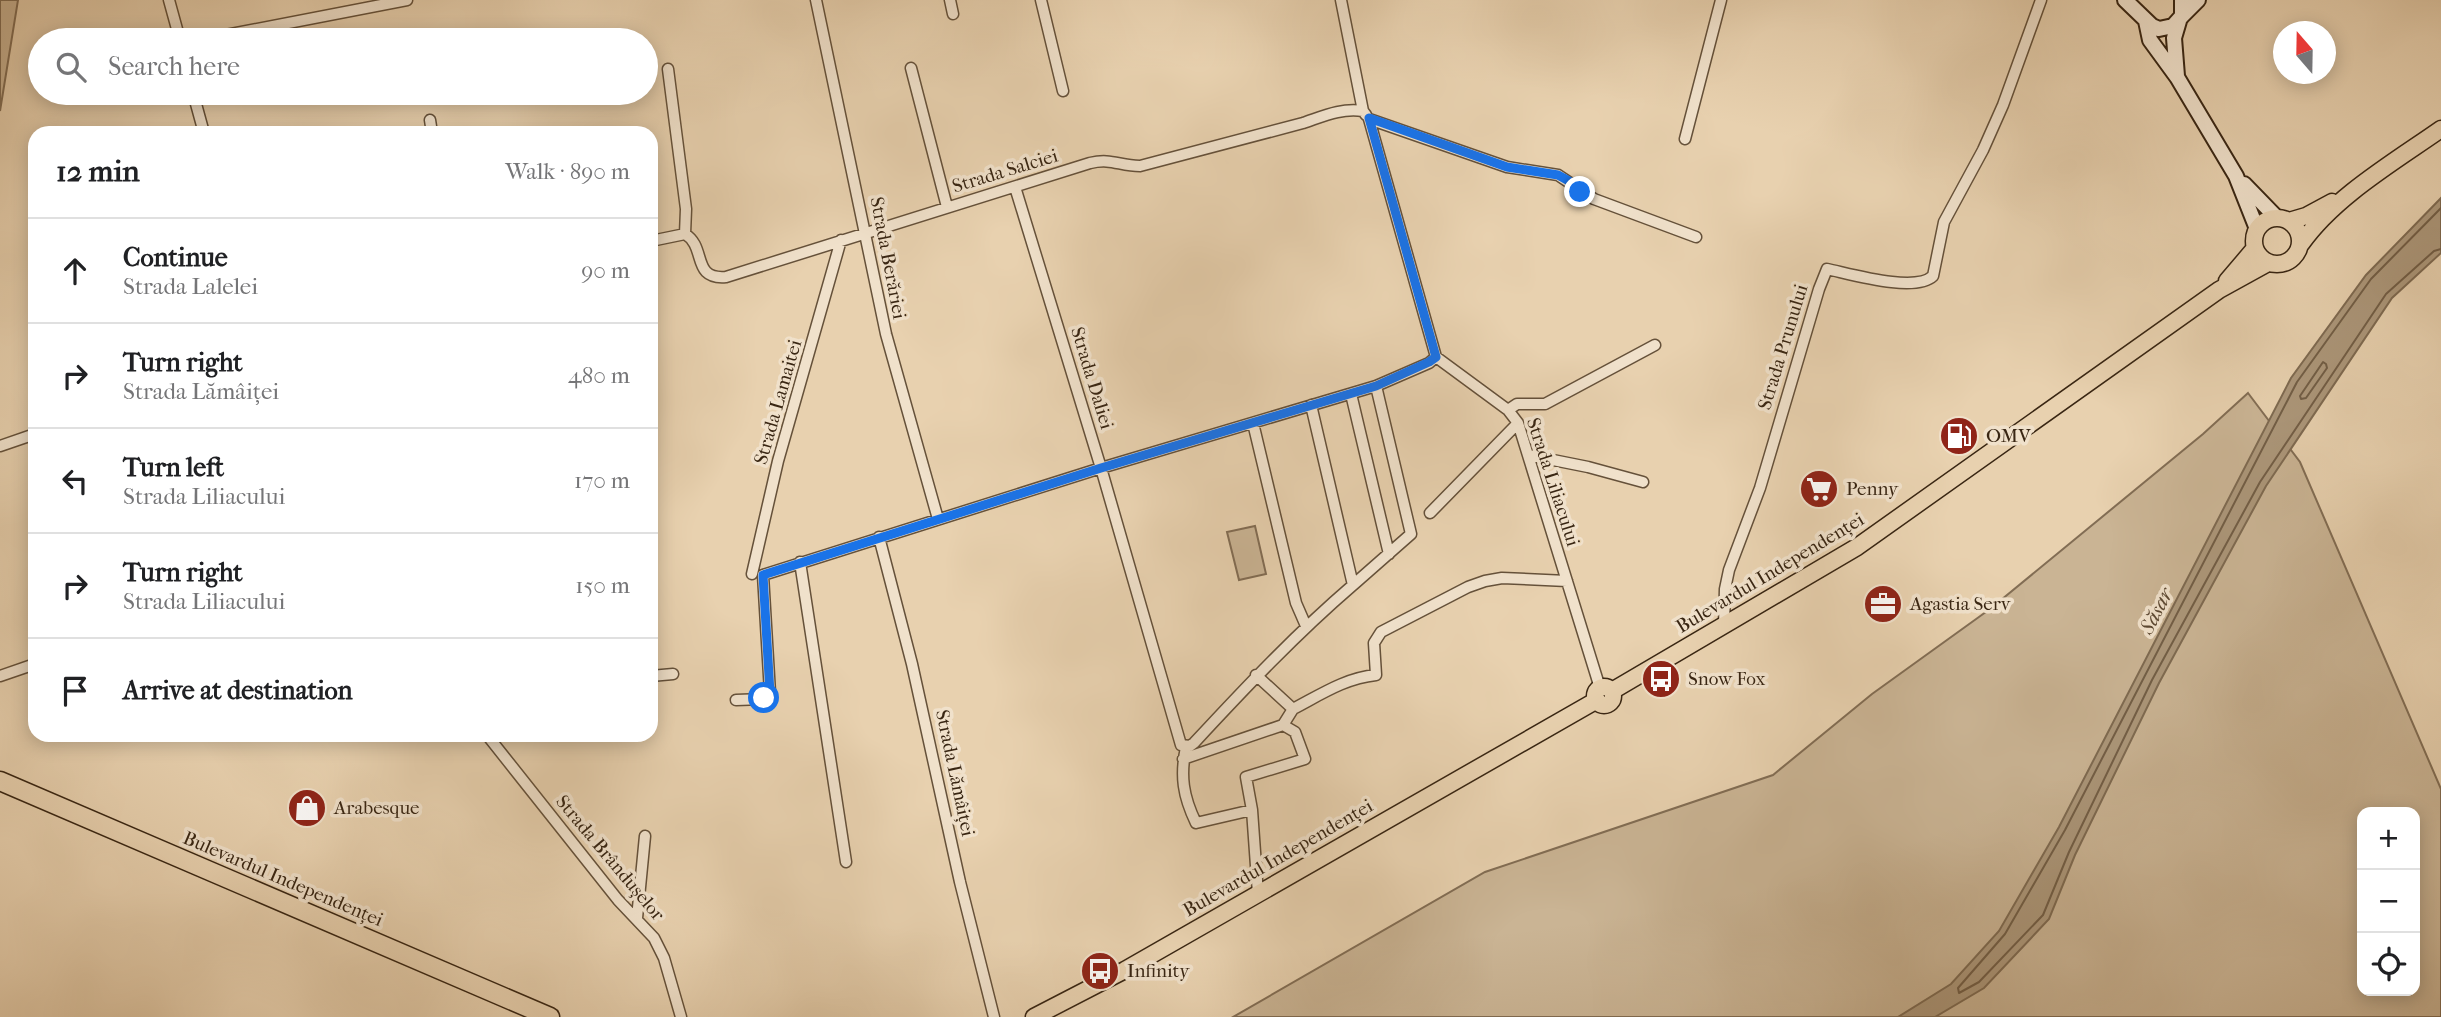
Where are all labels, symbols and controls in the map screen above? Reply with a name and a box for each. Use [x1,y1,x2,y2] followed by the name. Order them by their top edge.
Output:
[2273,21,2336,84] north arrow
[28,28,658,105] search box
[52,48,90,86] icon: search
[108,51,240,82] text: Search here
[950,144,1061,197] street label: Strada Salciei
[56,154,140,189] text: 12 min
[505,158,630,185] text: Walk · 890 m
[1564,176,1595,207] route end
[865,195,911,321] street label: Strada Berăriei
[123,242,228,273] text: Continue
[56,252,94,290] icon: ahead
[581,257,630,284] text: 90 m
[123,273,258,300] text: Strada Lalelei
[1753,281,1813,412] street label: Strada Prunului
[1066,324,1118,432] street label: Strada Daliei
[750,337,806,467] street label: Strada Lamaitei
[123,347,243,378] text: Turn right
[56,357,94,395] icon: right
[568,362,630,389] text: 480 m
[123,378,279,405] text: Strada Lămâiței
[1522,415,1584,549] street label: Strada Liliacului
[1938,415,1980,457] fuel station icon: OMV
[1986,425,2031,447] place label: OMV
[123,452,224,483] text: Turn left
[56,462,94,500] icon: left
[574,467,630,494] text: 170 m
[1798,468,1840,510] supermarket icon: Penny
[1846,478,1899,500] place label: Penny
[123,483,285,510] text: Strada Liliacului
[1672,508,1868,638] street label: Bulevardul Independenței
[123,557,243,588] text: Turn right
[56,567,94,605] icon: right
[575,572,630,599] text: 150 m
[1862,583,1904,625] office icon: Agastia Serv
[2134,583,2178,639] water label: Săsar
[123,588,285,615] text: Strada Liliacului
[1909,593,2011,615] place label: Agastia Serv
[1640,658,1682,700] bus stop icon: Snow Fox
[1688,668,1766,690] place label: Snow Fox
[56,672,94,710] icon: arrive
[123,675,353,706] text: Arrive at destination
[748,682,779,713] route start
[931,708,979,839] street label: Strada Lămâiței
[286,787,328,829] shop icon: Arabesque
[551,791,669,926] street label: Strada Brândușelor
[1179,795,1377,921] street label: Bulevardul Independenței
[333,797,419,819] place label: Arabesque
[2357,807,2420,996] map controls
[2357,807,2420,870] button: +
[180,827,387,931] street label: Bulevardul Independenței
[2357,870,2420,933] button: −
[2357,933,2420,996] button: locate
[1079,950,1121,992] bus stop icon: Infinity
[1127,960,1190,982] place label: Infinity

